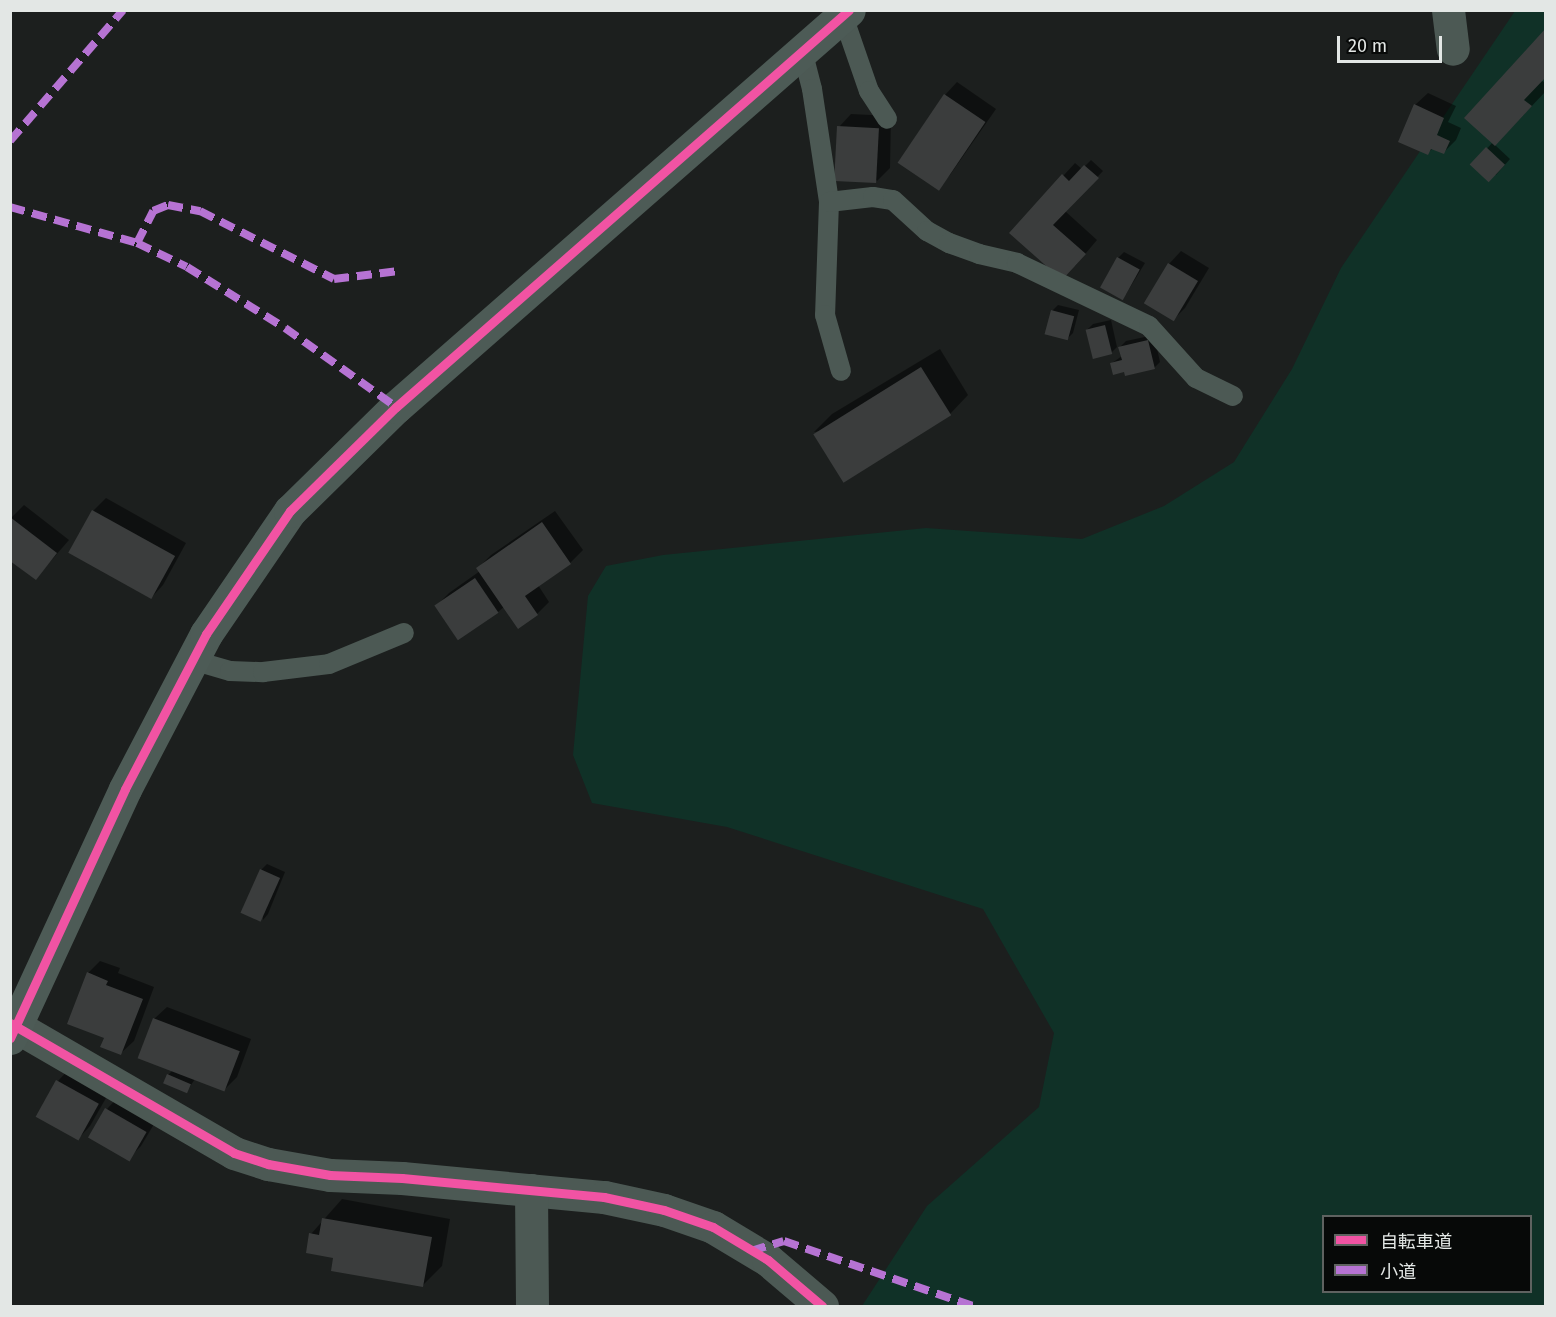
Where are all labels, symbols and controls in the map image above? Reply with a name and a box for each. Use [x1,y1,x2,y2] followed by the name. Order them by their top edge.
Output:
[1340,24,1445,62] scale bar
[1348,35,1387,57] text: 20 m
[1322,1215,1532,1293] legend
[1380,1231,1452,1253] text: 自転車道
[1380,1261,1416,1283] text: 小道

